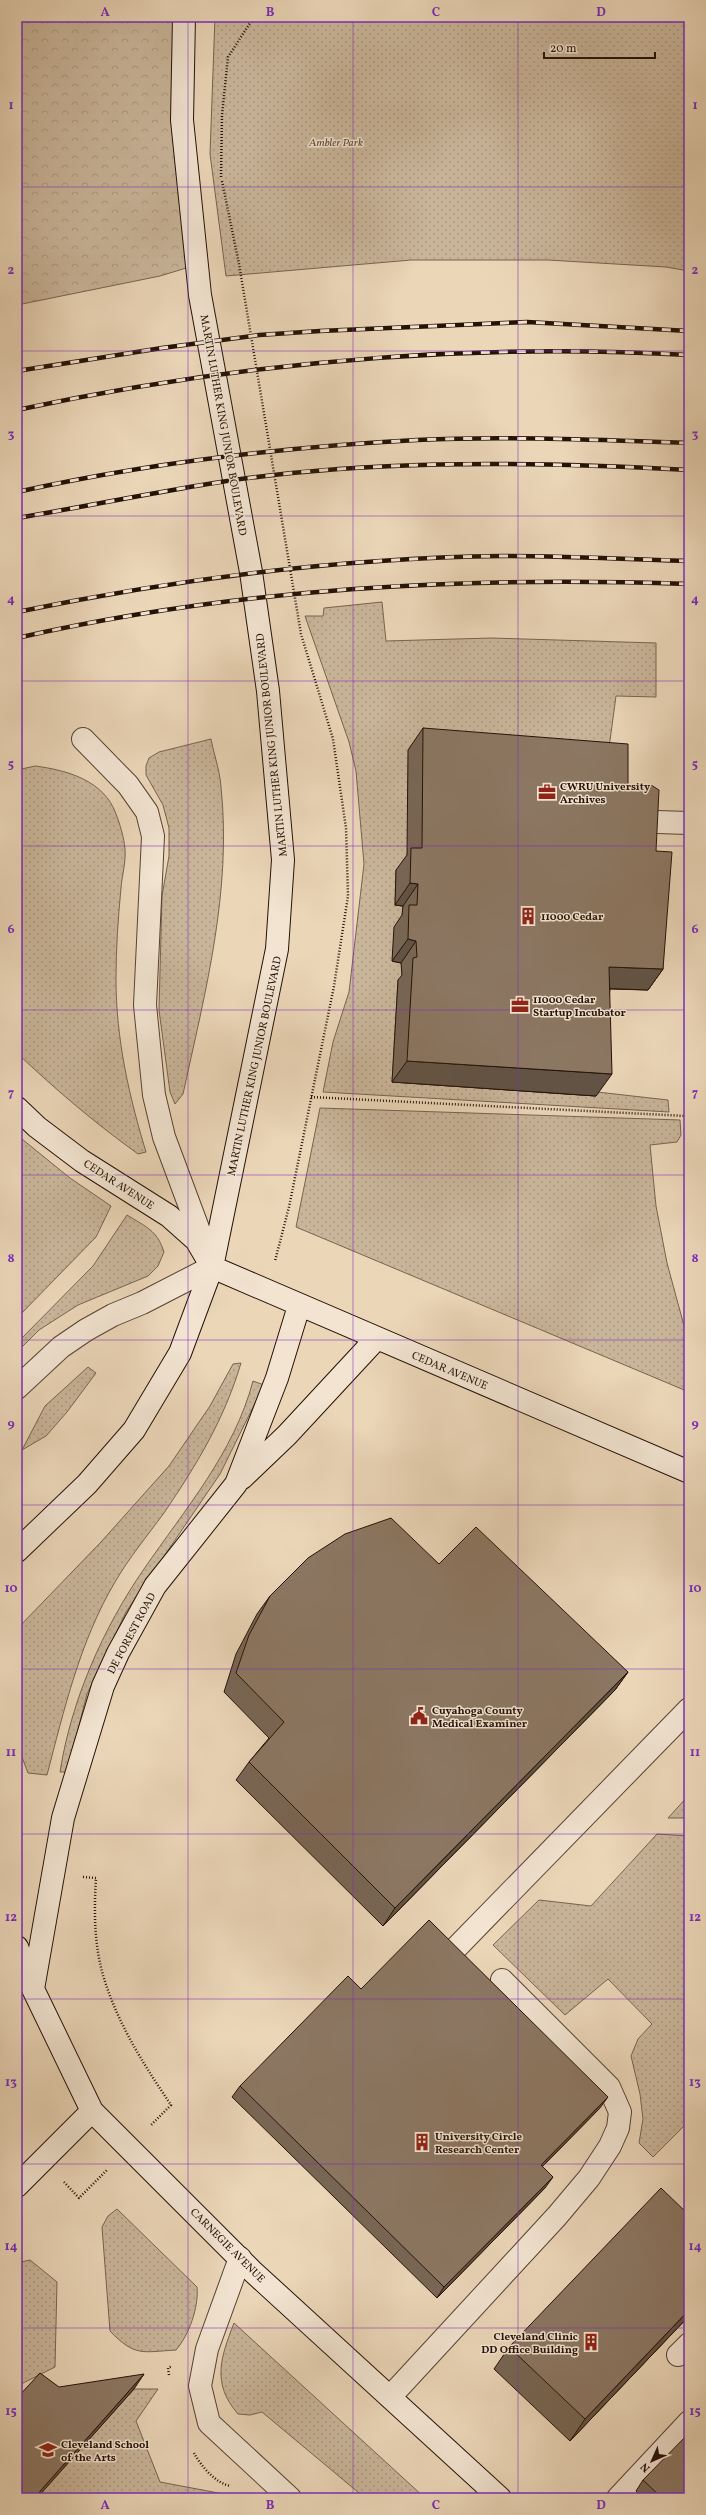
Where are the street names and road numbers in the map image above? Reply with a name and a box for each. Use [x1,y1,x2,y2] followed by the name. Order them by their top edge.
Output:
[196,313,249,537] street label: MARTIN LUTHER KING JUNIOR BOULEVARD
[253,633,292,857] street label: MARTIN LUTHER KING JUNIOR BOULEVARD
[225,955,286,1178] street label: MARTIN LUTHER KING JUNIOR BOULEVARD
[80,1157,157,1214] street label: CEDAR AVENUE
[409,1349,490,1394] street label: CEDAR AVENUE
[105,1590,160,1677] street label: DE FOREST ROAD
[186,2205,268,2287] street label: CARNEGIE AVENUE

